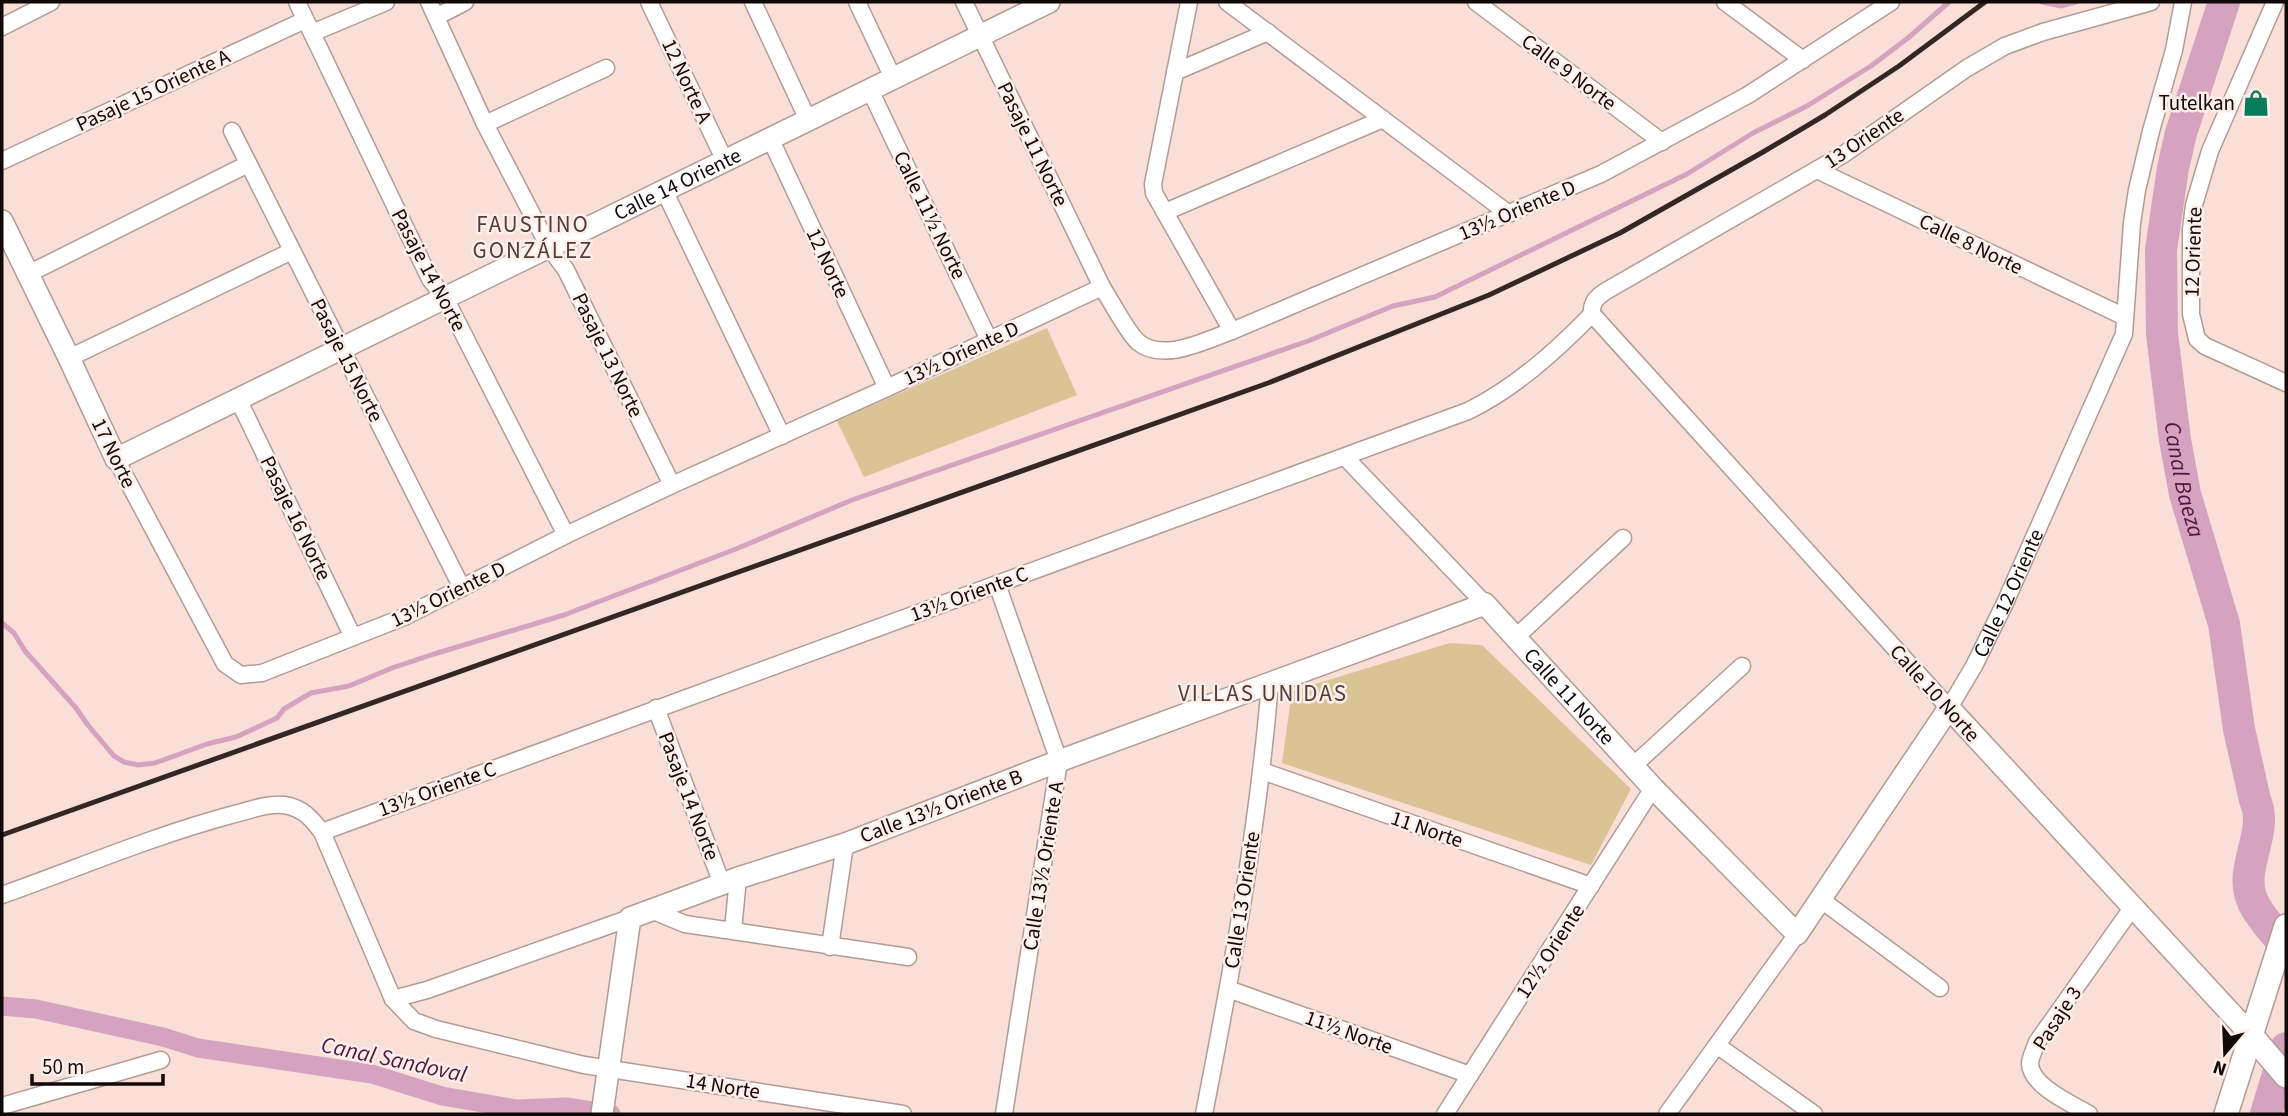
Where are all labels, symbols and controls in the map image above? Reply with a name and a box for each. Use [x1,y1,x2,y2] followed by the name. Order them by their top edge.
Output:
[1515,26,1623,118] street label: Calle 9 Norte
[654,34,720,129] street label: 12 Norte A
[71,41,236,139] street label: Pasaje 15 Oriente A
[990,77,1076,211] street label: Pasaje 11 Norte
[2158,88,2235,118] place label: Tutelkan
[2241,88,2271,118] shop icon: Tutelkan
[1818,100,1910,176] street label: 13 Oriente
[609,140,746,228] street label: Calle 14 Oriente
[886,146,974,284] street label: Calle 11½ Norte
[1454,172,1580,248] street label: 13½ Oriente D
[384,203,474,337] street label: Pasaje 14 Norte
[1914,206,2028,282] street label: Calle 8 Norte
[2176,206,2210,298] street label: 12 Oriente
[473,208,593,267] district label: FAUSTINO GONZÁLEZ
[799,223,857,303] street label: 12 Norte
[565,288,651,422] street label: Pasaje 13 Norte
[303,293,391,427] street label: Pasaje 15 Norte
[898,313,1024,393] street label: 13½ Oriente D
[84,413,144,493] street label: 17 Norte
[2156,420,2213,541] water label: Canal Baeza
[253,451,339,585] street label: Pasaje 16 Norte
[1966,524,2051,662] street label: Calle 12 Oriente
[385,553,511,635] street label: 13½ Oriente D
[906,559,1032,629] street label: 13½ Oriente C
[1883,637,1987,749] street label: Calle 10 Norte
[1517,641,1622,752] street label: Calle 11 Norte
[1178,677,1348,710] district label: VILLAS UNIDAS
[651,727,727,865] street label: Pasaje 14 Norte
[374,754,500,824] street label: 13½ Oriente C
[855,761,1027,851] street label: Calle 13½ Oriente B
[1015,779,1071,953] street label: Calle 13½ Oriente A
[1387,803,1467,855] street label: 11 Norte
[1216,829,1268,971] street label: Calle 13 Oriente
[1508,898,1592,1004] street label: 12½ Oriente
[2025,980,2089,1056] street label: Pasaje 3
[1301,1002,1397,1062] street label: 11½ Norte
[2190,1018,2260,1088] north arrow
[318,1028,470,1091] water label: Canal Sandoval
[32,1042,163,1086] scale bar
[42,1052,84,1082] text: 50 m
[2210,1053,2230,1082] text: N
[684,1065,762,1107] street label: 14 Norte

